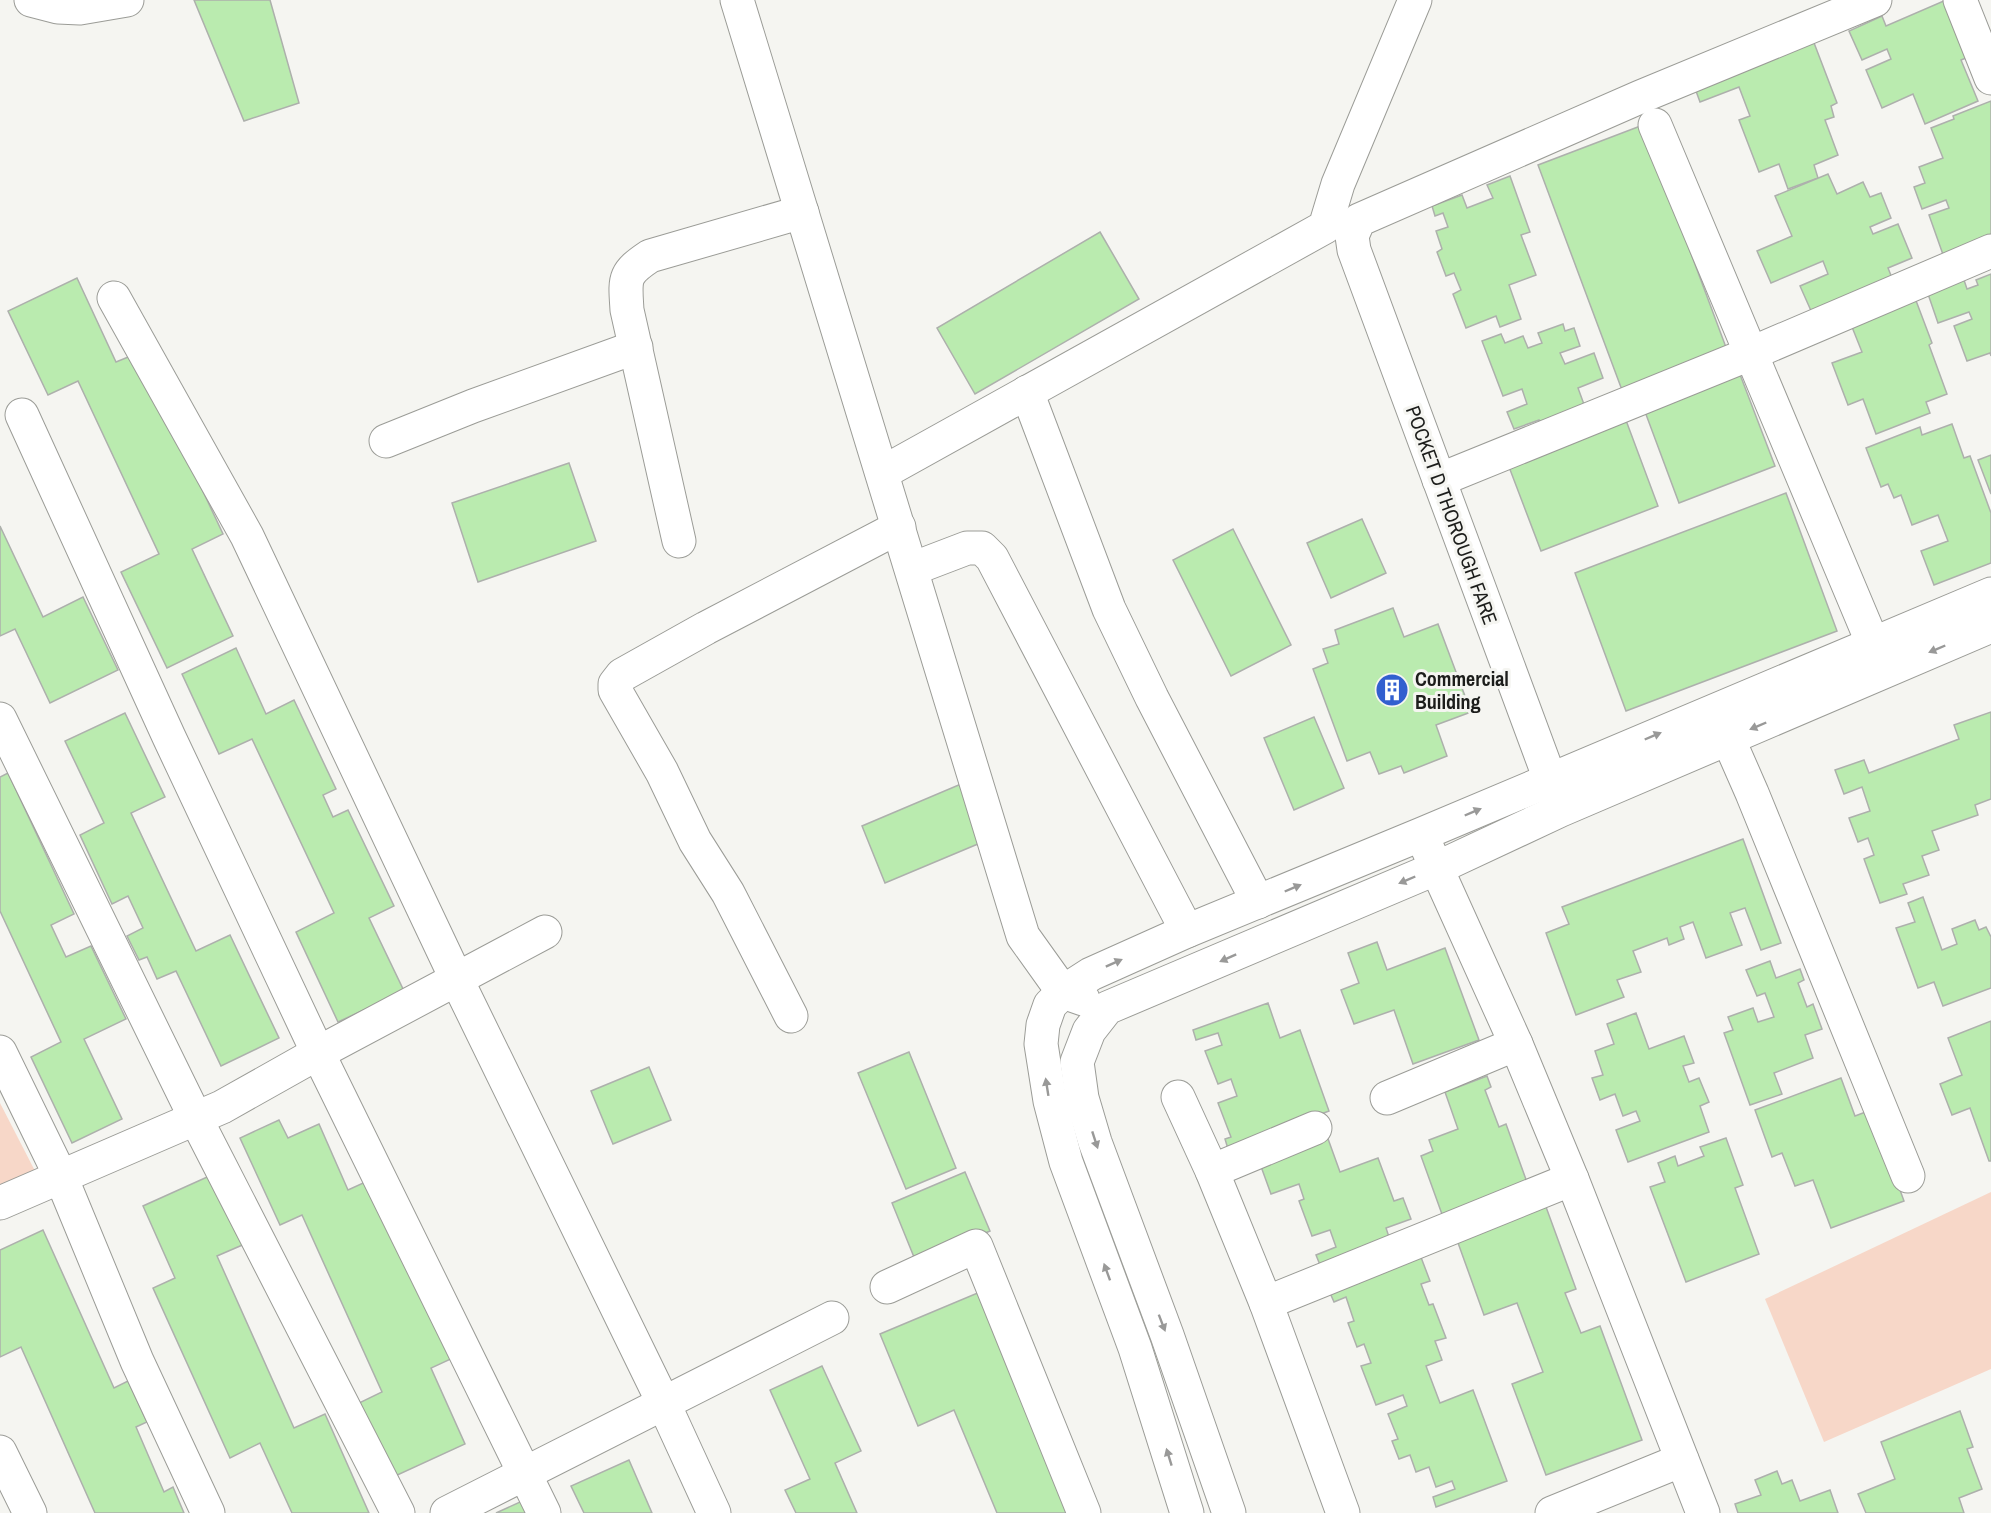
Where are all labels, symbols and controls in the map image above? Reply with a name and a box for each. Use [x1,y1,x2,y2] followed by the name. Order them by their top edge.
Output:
[1400,402,1504,628] street label: POCKET D THOROUGH FARE
[1928,644,1946,654] one-way arrow
[1415,665,1509,715] place label: Commercial Building
[1374,672,1410,708] building icon: Commercial Building
[1749,721,1767,731] one-way arrow
[1644,731,1662,740] one-way arrow
[1465,807,1483,817] one-way arrow
[1398,876,1415,885] one-way arrow
[1285,883,1302,892] one-way arrow
[1219,953,1236,962] one-way arrow
[1105,959,1122,968] one-way arrow
[1043,1078,1052,1097] one-way arrow
[1091,1131,1100,1149] one-way arrow
[1102,1263,1112,1281] one-way arrow
[1158,1314,1168,1332] one-way arrow
[1164,1448,1174,1466] one-way arrow

